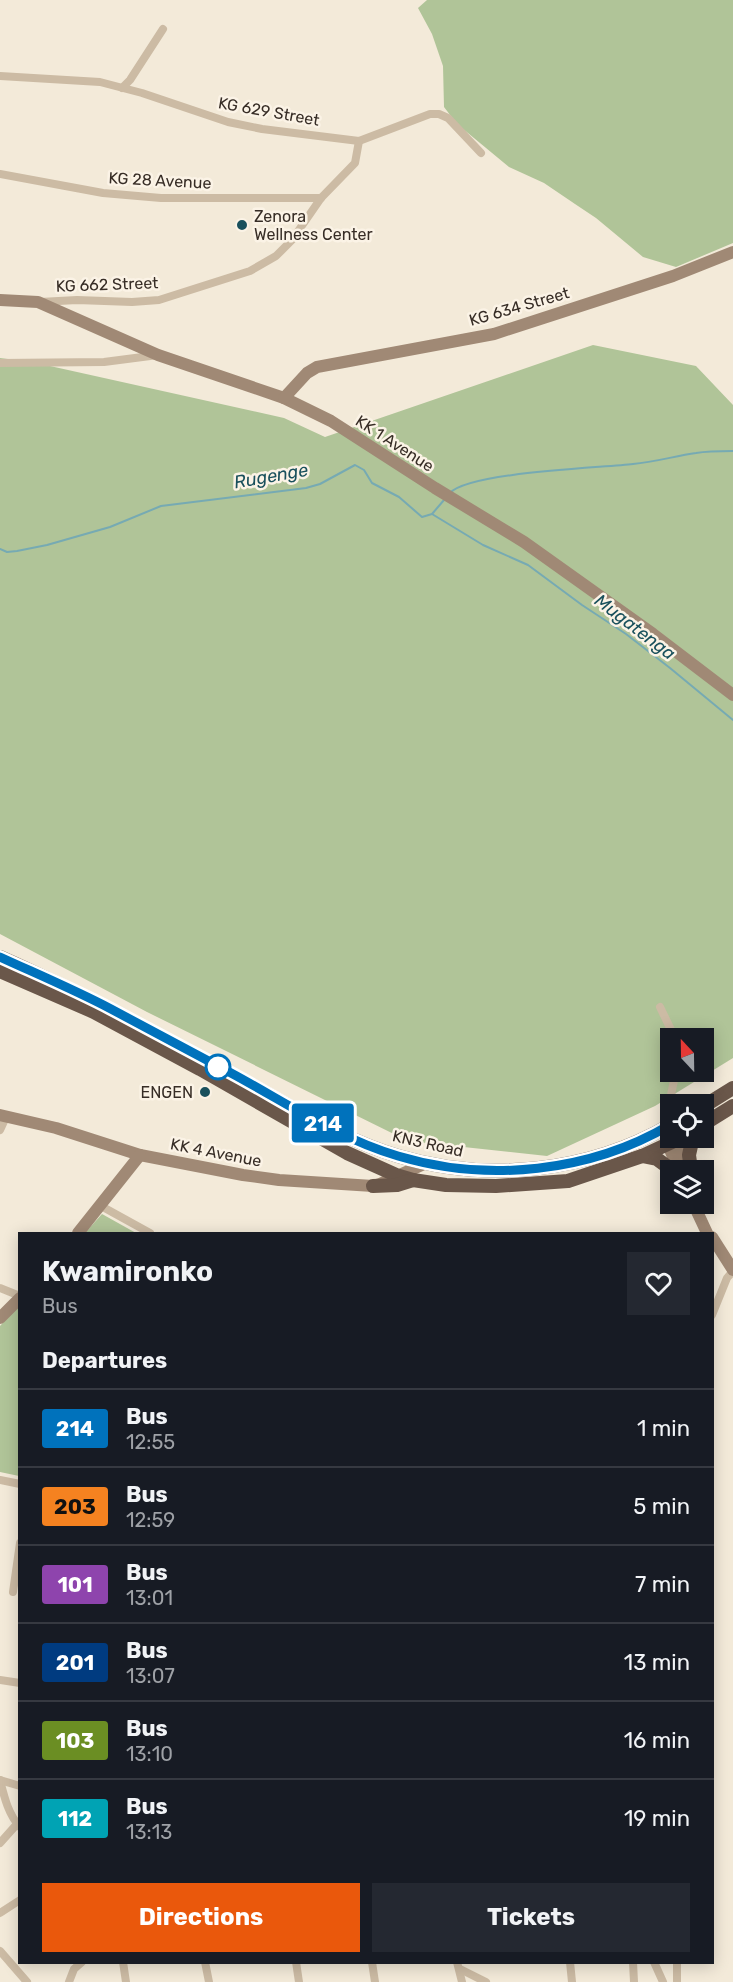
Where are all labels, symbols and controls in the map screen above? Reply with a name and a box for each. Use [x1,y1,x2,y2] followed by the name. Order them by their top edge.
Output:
[217,93,321,130] street label: KG 629 Street
[108,168,212,193] street label: KG 28 Avenue
[254,207,373,244] place label: Zenora Wellness Center
[235,218,249,232] marker: Zenora Wellness Center
[55,273,159,296] street label: KG 662 Street
[467,283,571,330] street label: KG 634 Street
[352,411,437,476] street label: KK 1 Avenue
[232,459,310,493] water label: Rugenge
[590,589,680,665] water label: Mugatenga
[660,1028,714,1082] north arrow
[660,1028,714,1214] map controls
[205,1054,231,1080] unlabelled marker
[140,1083,193,1102] place label: ENGEN
[198,1085,212,1099] marker: ENGEN
[660,1094,714,1148] button: locate
[288,1104,358,1142] line badge: 214
[304,1111,342,1136] text: 214
[391,1126,465,1161] street label: KN3 Road
[169,1134,263,1171] street label: KK 4 Avenue
[660,1160,714,1214] button: layers
[627,1252,690,1315] button: heart
[42,1255,213,1288] text: Kwamironko
[42,1294,78,1318] text: Bus
[42,1347,167,1374] text: Departures
[126,1403,168,1430] text: Bus
[637,1415,690,1442] text: 1 min
[56,1416,94,1441] text: 214
[126,1430,175,1454] text: 12:55
[126,1481,168,1508] text: Bus
[633,1493,690,1520] text: 5 min
[54,1494,96,1519] text: 203
[126,1508,175,1532] text: 12:59
[126,1559,168,1586] text: Bus
[635,1571,690,1598] text: 7 min
[57,1572,93,1597] text: 101
[126,1586,173,1610] text: 13:01
[126,1637,168,1664] text: Bus
[624,1649,690,1676] text: 13 min
[56,1650,94,1675] text: 201
[126,1664,175,1688] text: 13:07
[126,1715,168,1742] text: Bus
[624,1727,690,1754] text: 16 min
[56,1728,94,1753] text: 103
[126,1742,173,1766] text: 13:10
[126,1793,168,1820] text: Bus
[624,1805,690,1832] text: 19 min
[58,1806,92,1831] text: 112
[126,1820,172,1844] text: 13:13
[42,1883,360,1952] button: Directions
[372,1883,690,1952] button: Tickets

